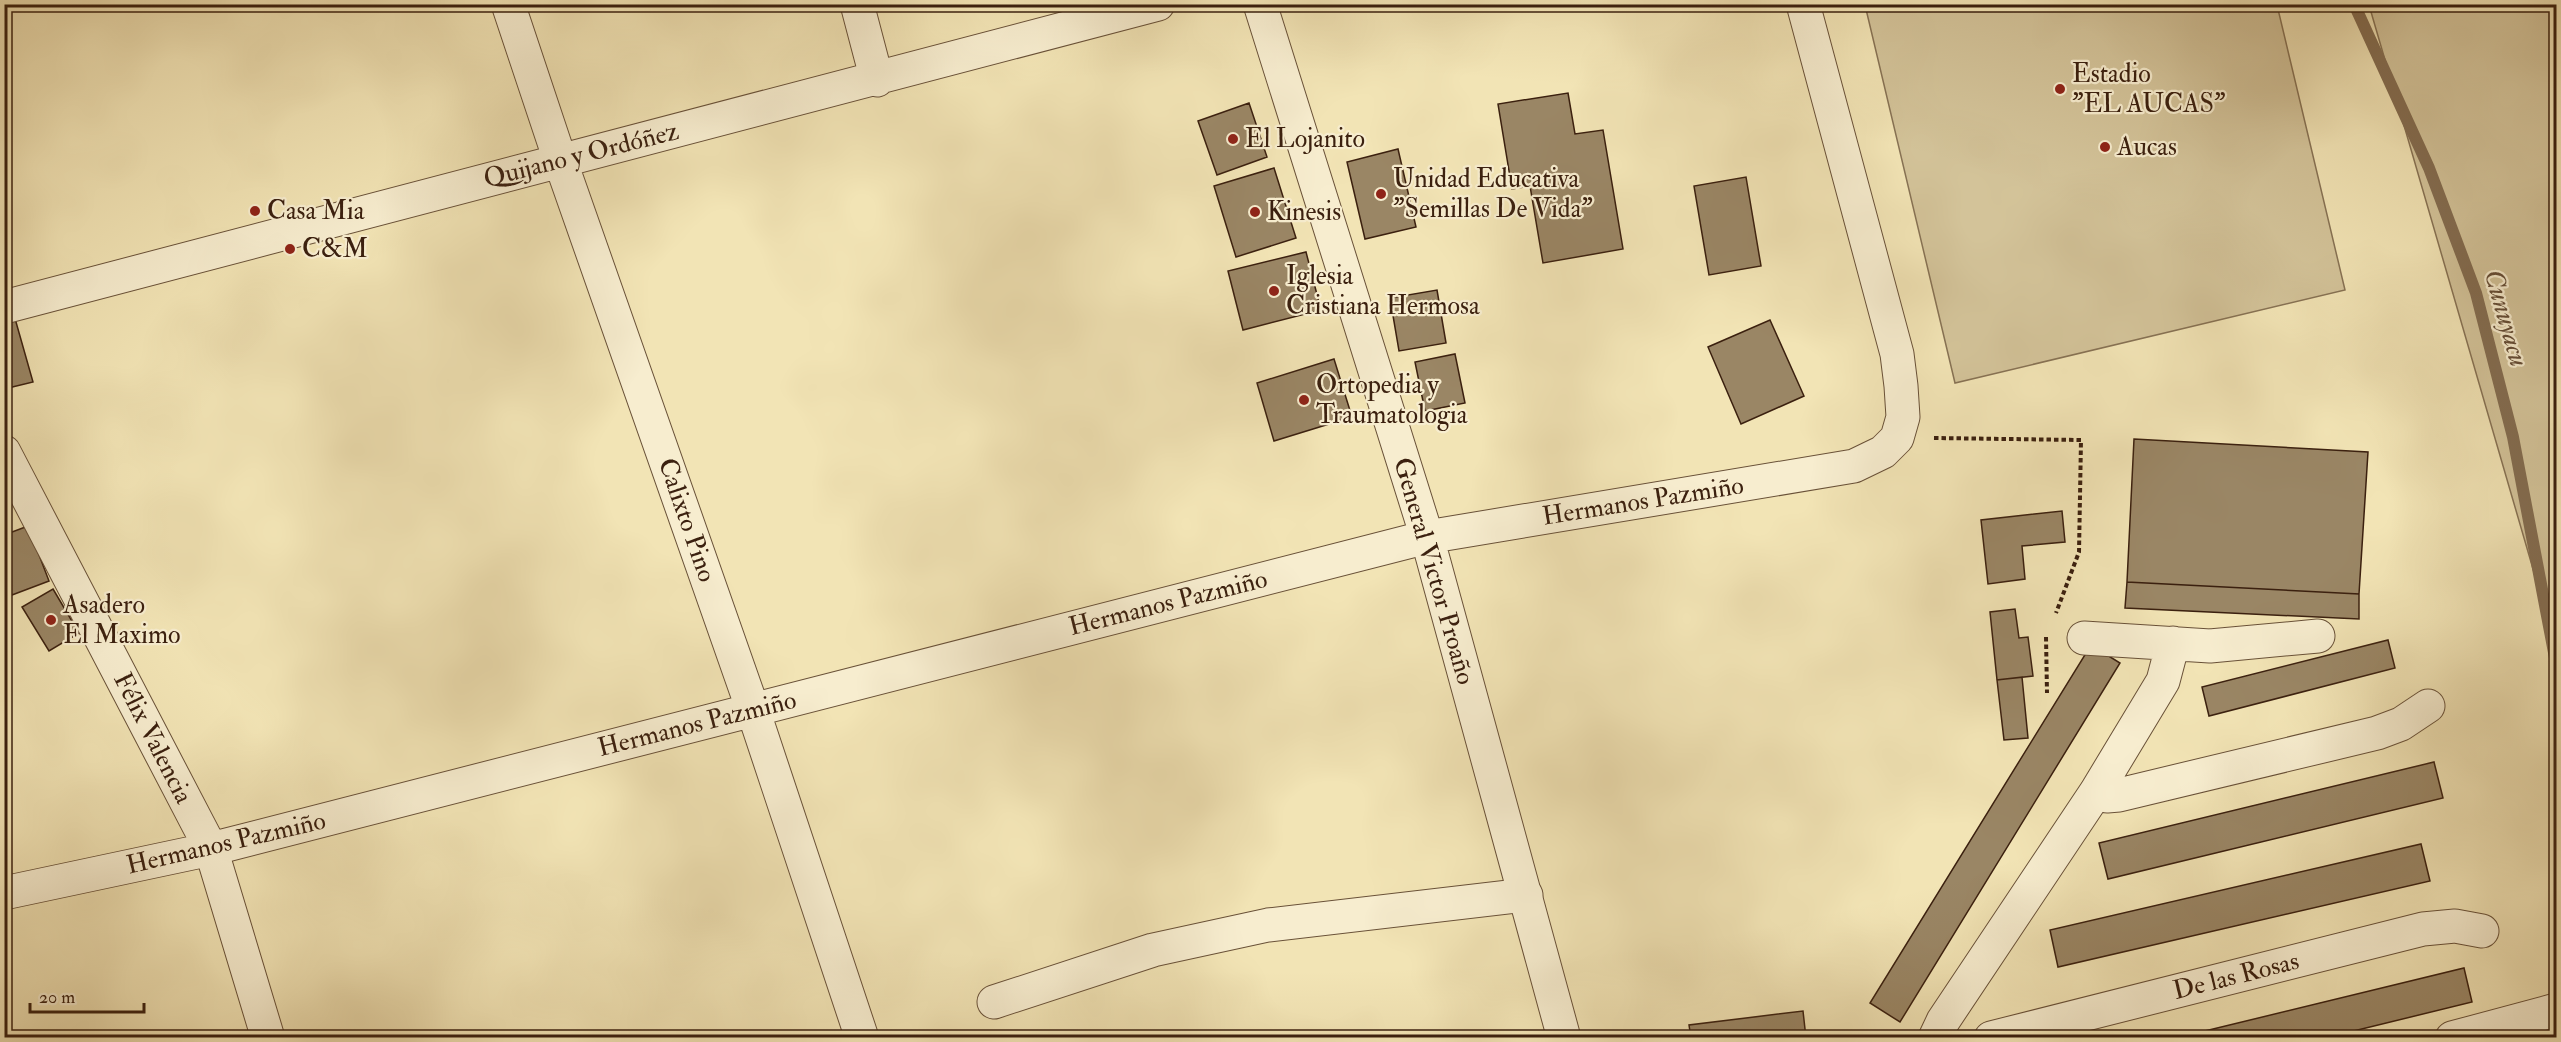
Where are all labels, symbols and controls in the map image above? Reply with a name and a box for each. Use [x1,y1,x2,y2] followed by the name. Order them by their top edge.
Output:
[2072,58,2225,120] place label: Estadio "EL AUCAS"
[2053,82,2067,96] marker: Estadio "EL AUCAS"
[480,115,682,195] street label: Quijano y Ordóñez
[1245,123,1365,155] place label: El Lojanito
[2116,131,2177,163] place label: Aucas
[1226,132,1240,146] marker: El Lojanito
[2098,140,2112,154] marker: Aucas
[1393,163,1593,225] place label: Unidad Educativa "Semillas De Vida"
[1374,187,1388,201] marker: Unidad Educativa "Semillas De Vida"
[267,195,365,227] place label: Casa Mia
[1267,196,1341,228] place label: Kinesis
[248,204,262,218] marker: Casa Mia
[1248,205,1262,219] marker: Kinesis
[302,233,368,265] place label: C&M
[283,242,297,256] marker: C&M
[1286,260,1480,322] place label: Iglesia Cristiana Hermosa
[2476,266,2536,370] water label: Cunuyacu
[1267,284,1281,298] marker: Iglesia Cristiana Hermosa
[1316,369,1468,431] place label: Ortopedia y Traumatologia
[1297,393,1311,407] marker: Ortopedia y Traumatologia
[651,454,723,586] street label: Calixto Pino
[1386,454,1482,688] street label: General Victor Proaño
[1540,469,1746,533] street label: Hermanos Pazmiño
[1065,563,1271,643] street label: Hermanos Pazmiño
[62,589,181,651] place label: Asadero El Maximo
[44,613,58,627] marker: Asadero El Maximo
[106,667,200,809] street label: Félix Valencia
[594,684,800,764] street label: Hermanos Pazmiño
[123,805,329,881] street label: Hermanos Pazmiño
[2170,945,2302,1007] street label: De las Rosas
[30,976,144,1014] scale bar
[39,986,75,1009] text: 20 m

